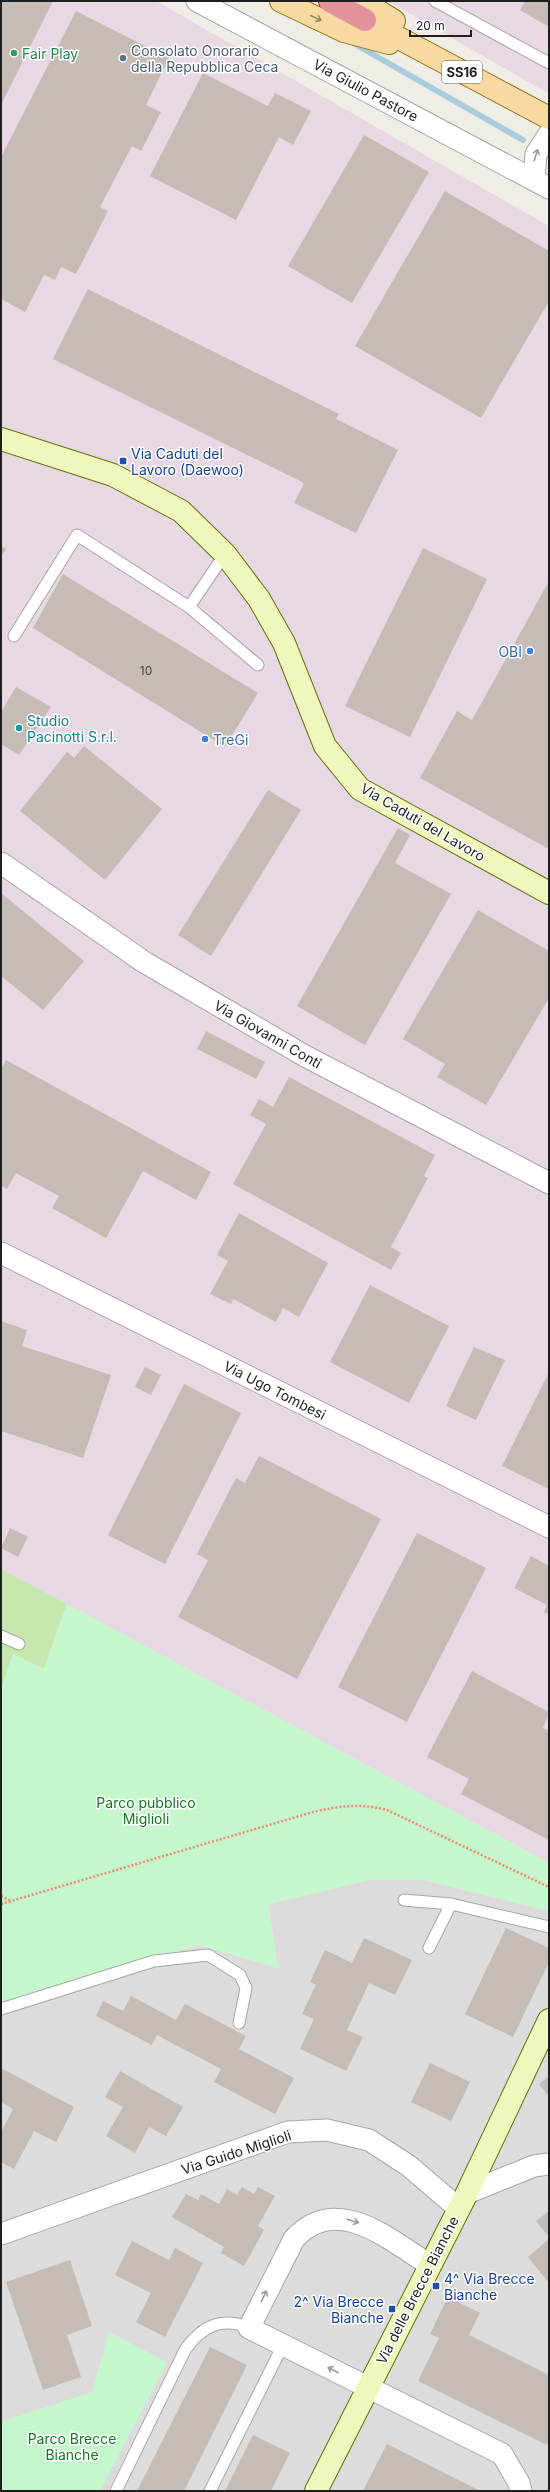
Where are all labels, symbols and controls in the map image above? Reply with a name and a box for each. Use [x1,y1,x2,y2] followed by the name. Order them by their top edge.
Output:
[410,12,471,38] scale bar
[310,15,322,22] one-way arrow
[416,18,445,33] text: 20 m
[131,42,278,75] place label: Consolato Onorario della Repubblica Ceca
[22,45,78,62] place label: Fair Play
[9,48,19,58] marker: Fair Play
[118,53,128,63] marker: Consolato Onorario della Repubblica Ceca
[311,55,421,125] street label: Via Giulio Pastore
[442,61,482,83] road number: SS16
[533,149,540,162] one-way arrow
[131,445,244,478] place label: Via Caduti del Lavoro (Daewoo)
[118,456,128,466] marker: Via Caduti del Lavoro (Daewoo)
[498,643,522,660] place label: OBI
[525,646,535,656] marker: OBI
[140,663,152,678] house number: 10
[27,712,117,745] place label: Studio Pacinotti S.r.l.
[14,723,24,733] marker: Studio Pacinotti S.r.l.
[213,731,248,748] place label: TreGi
[200,734,210,744] marker: TreGi
[358,779,488,865] street label: Via Caduti del Lavoro
[211,996,325,1072] street label: Via Giovanni Conti
[221,1357,329,1423] street label: Via Ugo Tombesi
[96,1794,196,1827] park label: Parco pubblico Miglioli
[179,2126,293,2178] street label: Via Guido Miglioli
[372,2213,462,2367] street label: Via delle Brecce Bianche
[346,2218,359,2225] one-way arrow
[444,2270,535,2303] place label: 4^ Via Brecce Bianche
[431,2281,441,2291] marker: 4^ Via Brecce Bianche
[261,2290,268,2302] one-way arrow
[294,2293,384,2326] place label: 2^ Via Brecce Bianche
[387,2304,397,2314] marker: 2^ Via Brecce Bianche
[328,2366,340,2373] one-way arrow
[28,2430,116,2463] park label: Parco Brecce Bianche

